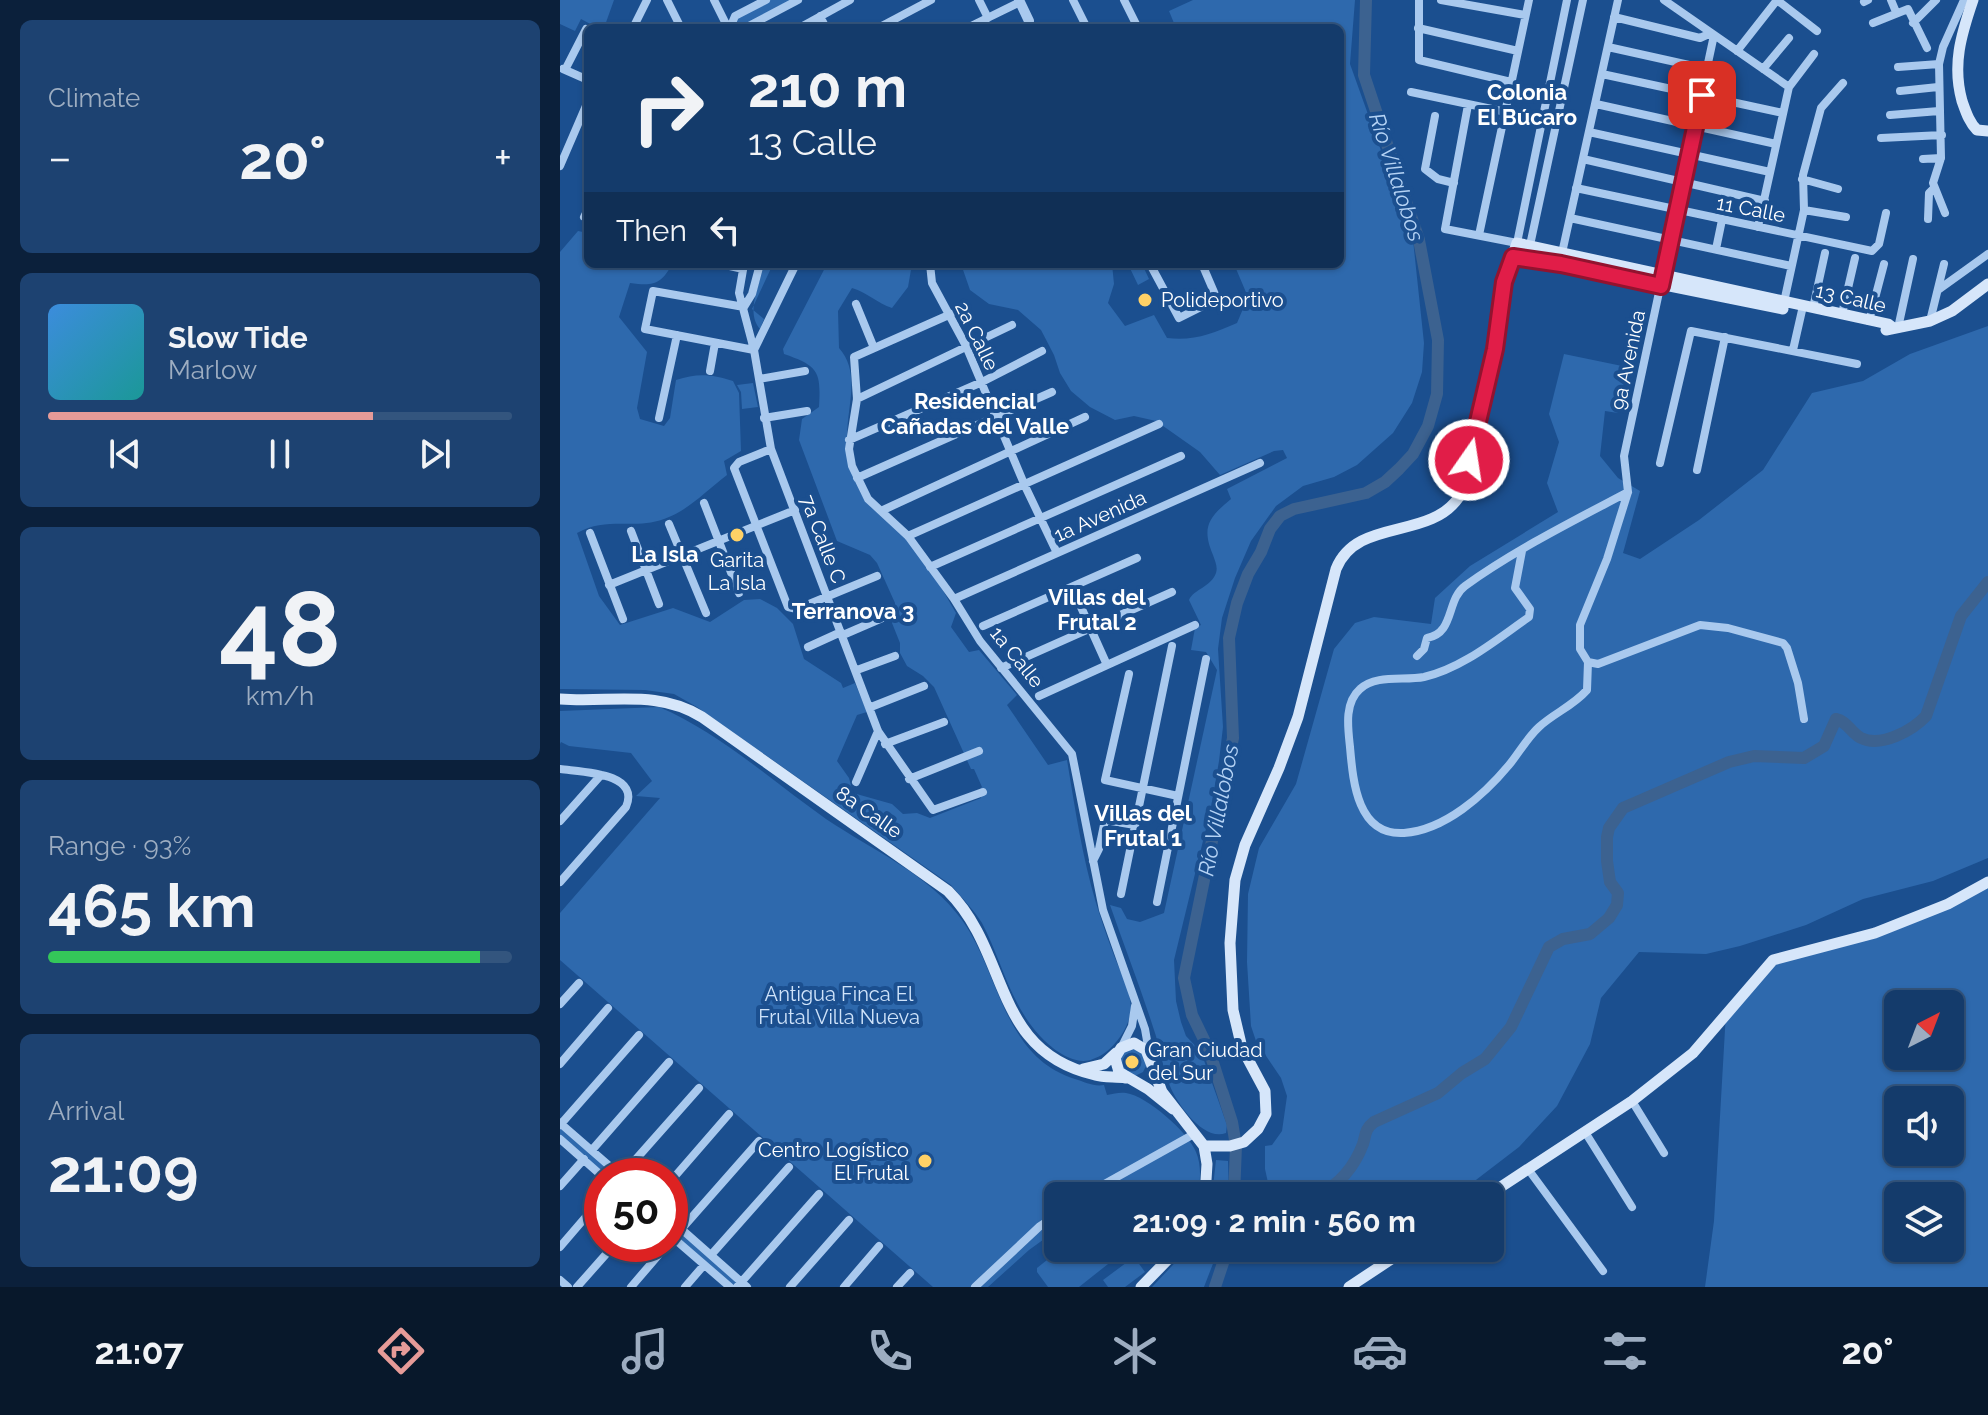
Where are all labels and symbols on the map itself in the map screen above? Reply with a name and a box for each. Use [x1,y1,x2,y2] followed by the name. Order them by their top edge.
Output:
[1668,61,1736,129] pin
[1477,79,1577,130] district label: Colonia El Búcaro
[1364,109,1430,245] water label: Río Villalobos
[1715,191,1788,227] street label: 11 Calle
[1813,278,1889,318] street label: 13 Calle
[1161,288,1284,312] place label: Polideportivo
[1136,291,1154,309] marker: Polideportivo
[950,298,1004,375] street label: 2a Calle
[1606,308,1650,412] street label: 9a Avenida
[881,388,1069,439] district label: Residencial Cañadas del Valle
[1427,418,1511,502] position arrow
[1050,485,1150,547] street label: 1a Avenida
[795,491,851,587] street label: 7a Calle C
[728,526,746,544] marker: Garita La Isla
[631,541,699,567] district label: La Isla
[708,548,766,595] place label: Garita La Isla
[1048,584,1147,635] district label: Villas del Frutal 2
[792,598,914,624] district label: Terranova 3
[985,622,1049,693] street label: 1a Calle
[1192,742,1244,878] water label: Río Villalobos
[831,781,907,844] street label: 8a Calle
[1094,800,1193,851] district label: Villas del Frutal 1
[758,982,920,1029] park label: Antigua Finca El Frutal Villa Nueva
[1884,990,1964,1070] north arrow
[1148,1038,1263,1085] place label: Gran Ciudad del Sur
[1123,1053,1141,1071] marker: Gran Ciudad del Sur
[758,1138,910,1185] place label: Centro Logístico El Frutal
[916,1152,934,1170] marker: Centro Logístico El Frutal
[584,1158,688,1262] speed limit sign: 50

